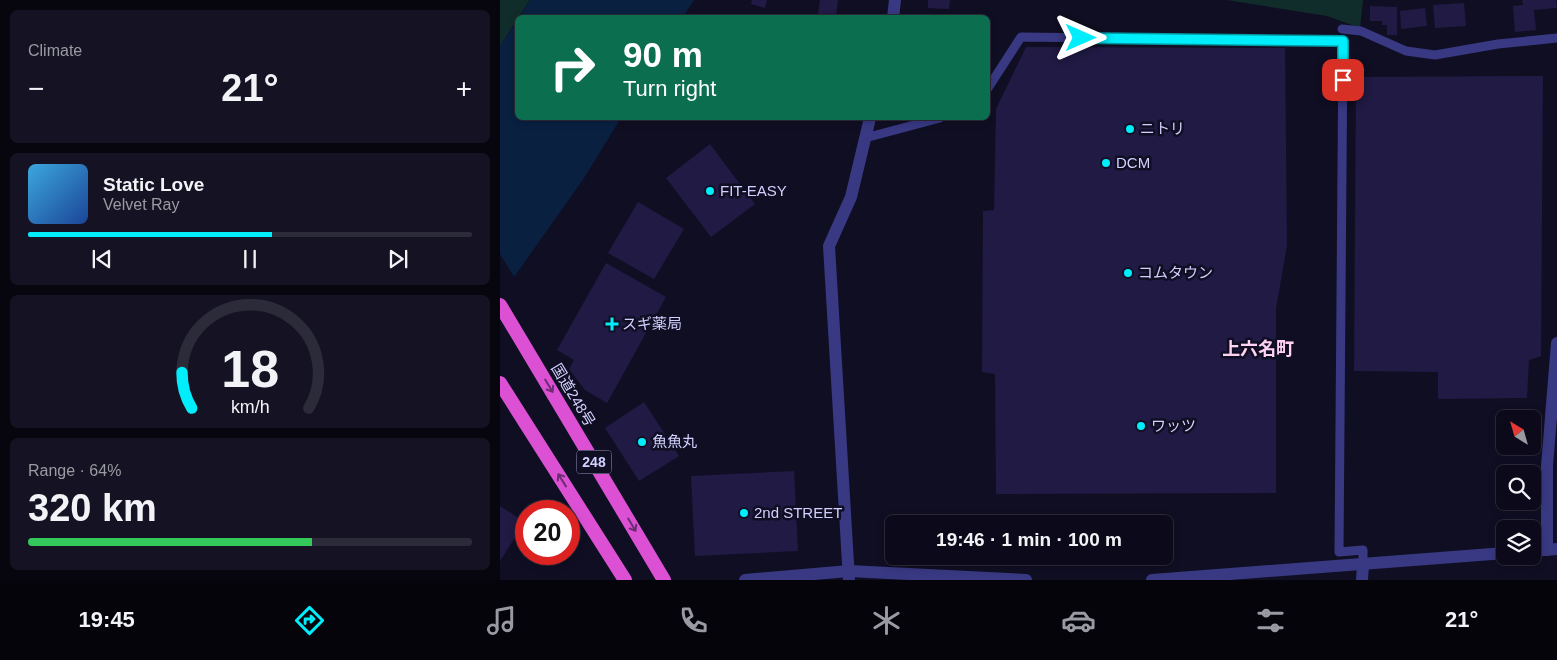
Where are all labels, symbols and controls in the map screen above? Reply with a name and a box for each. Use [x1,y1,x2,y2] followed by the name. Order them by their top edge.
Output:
[1054,11,1106,63] position arrow
[540,35,605,100] icon: right
[623,35,703,74] text: 90 m
[28,42,82,59] text: Climate
[1322,59,1364,101] pin
[1329,66,1357,94] icon: arrive
[221,67,279,109] text: 21°
[28,73,44,104] text: −
[456,73,472,104] text: +
[623,76,716,101] text: Turn right
[1140,120,1185,137] place label: ニトリ
[1124,123,1136,135] marker: ニトリ
[1116,154,1150,171] place label: DCM
[1100,157,1112,169] marker: DCM
[103,174,204,195] text: Static Love
[720,182,787,199] place label: FIT-EASY
[704,185,716,197] marker: FIT-EASY
[103,196,179,213] text: Velvet Ray
[88,245,116,273] icon: previous
[236,245,264,273] icon: pause
[384,245,412,273] icon: next
[1138,264,1213,281] place label: コムタウン
[1122,267,1134,279] marker: コムタウン
[622,315,682,332] place label: スギ薬局
[606,318,618,330] marker: スギ薬局
[1222,339,1294,359] district label: 上六名町
[221,340,279,398] text: 18
[548,360,599,429] street label: 国道248号
[544,378,554,392] one-way arrow
[231,397,269,417] text: km/h
[1496,410,1541,455] north arrow
[1496,410,1541,565] map controls
[1151,417,1196,434] place label: ワッツ
[1135,420,1147,432] marker: ワッツ
[652,433,697,450] place label: 魚魚丸
[636,436,648,448] marker: 魚魚丸
[576,451,612,474] road number: 248
[28,462,121,479] text: Range · 64%
[1496,465,1541,510] button: search
[556,473,566,487] one-way arrow
[28,487,157,529] text: 320 km
[515,500,580,565] speed limit sign: 20
[754,504,842,521] place label: 2nd STREET
[738,507,750,519] marker: 2nd STREET
[627,518,637,532] one-way arrow
[1496,520,1541,565] button: layers
[936,529,1122,550] text: 19:46 · 1 min · 100 m
[292,603,327,638] icon: directions
[484,603,519,638] icon: music
[676,603,711,638] icon: phone
[869,603,904,638] icon: climate
[1061,603,1096,638] icon: car
[1253,603,1288,638] icon: filters
[79,607,135,632] text: 19:45
[1445,607,1478,632] text: 21°

